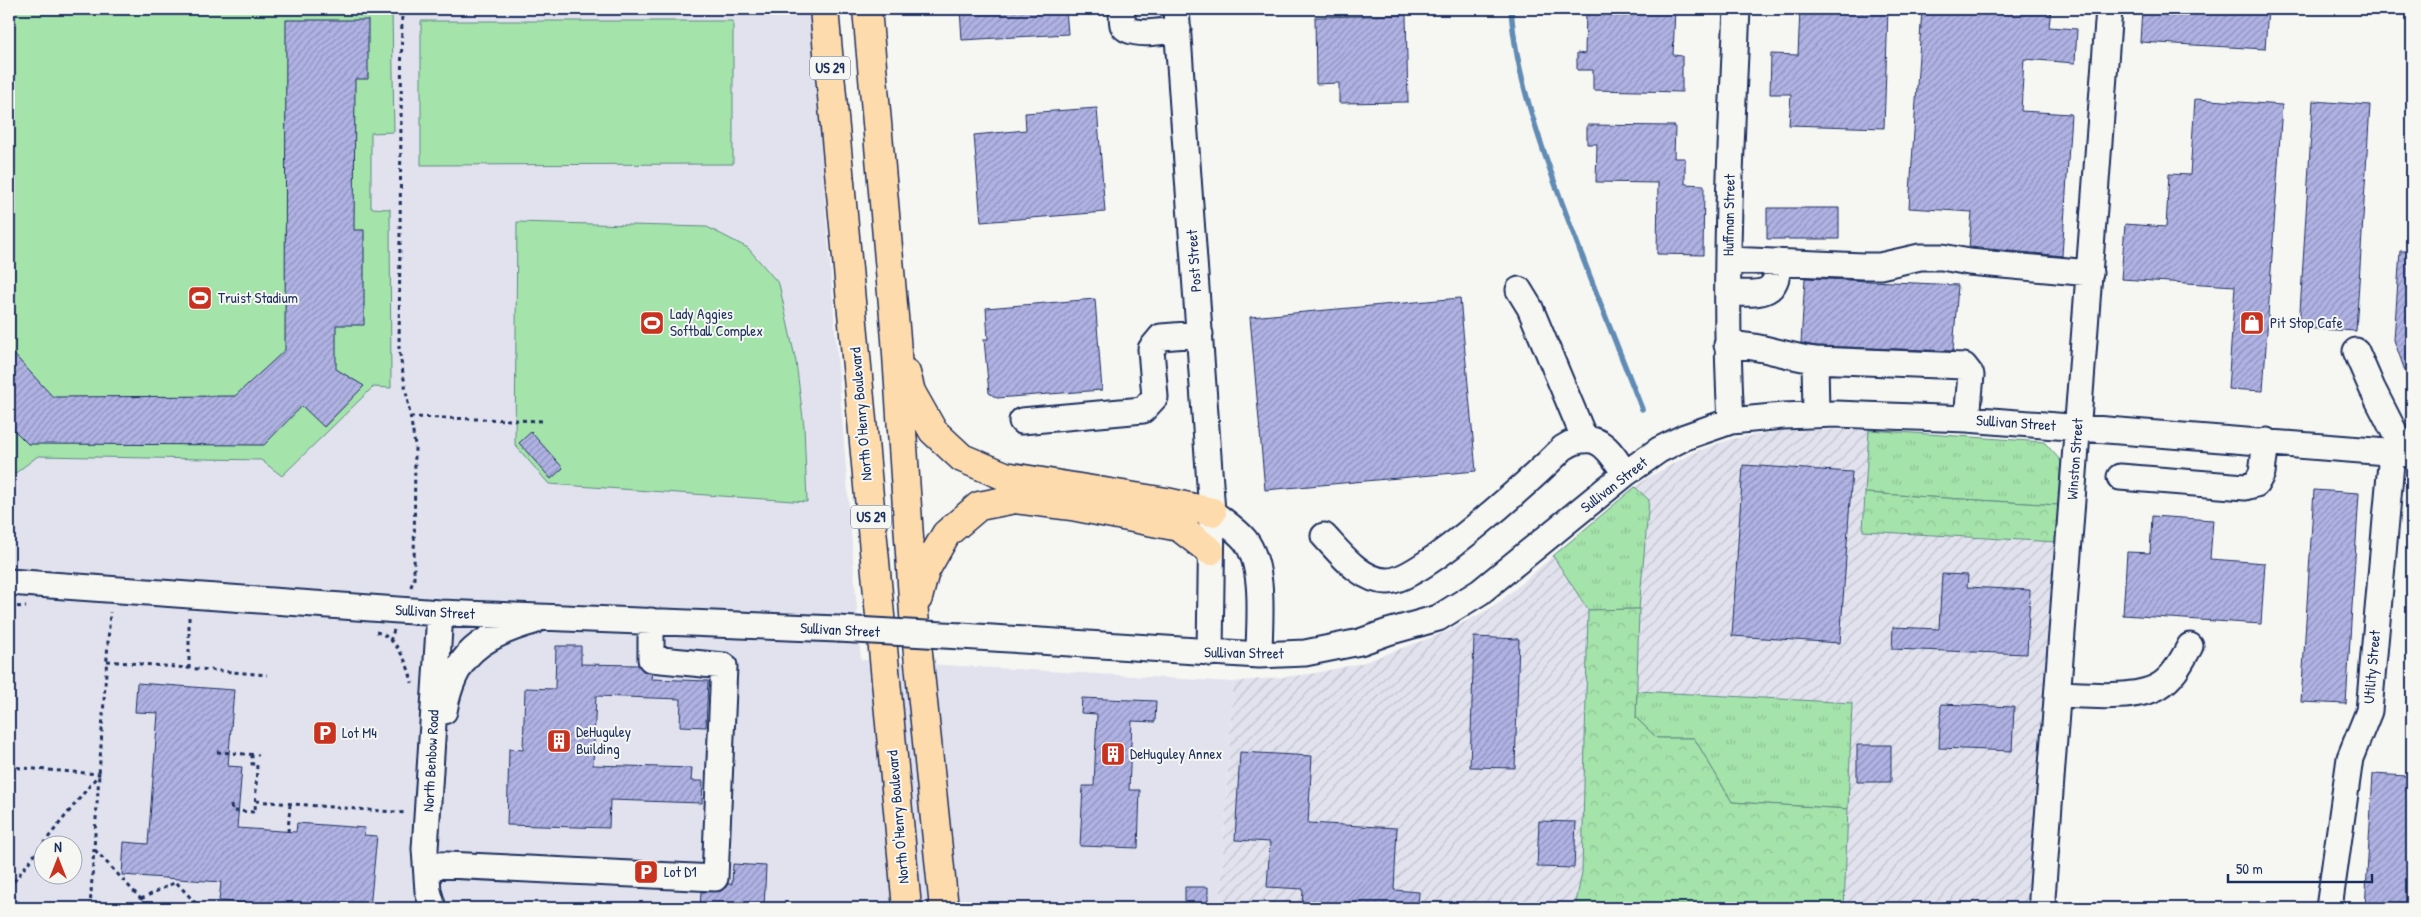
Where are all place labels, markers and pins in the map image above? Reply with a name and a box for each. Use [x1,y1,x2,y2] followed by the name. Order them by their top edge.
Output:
[187,285,213,311] sports icon: Truist Stadium
[218,287,298,308] place label: Truist Stadium
[670,303,763,341] place label: Lady Aggies Softball Complex
[639,310,665,336] sports icon: Lady Aggies Softball Complex
[2239,310,2265,336] shop icon: Pit Stop Cafe
[2270,312,2343,333] place label: Pit Stop Cafe
[312,720,338,746] parking icon: Lot M4
[576,721,631,759] place label: DeHuguley Building
[342,722,377,743] place label: Lot M4
[546,728,572,754] building icon: DeHuguley Building
[1100,741,1126,767] building icon: DeHuguley Annex
[1130,743,1222,764] place label: DeHuguley Annex
[633,859,659,885] parking icon: Lot D1
[664,861,697,882] place label: Lot D1

